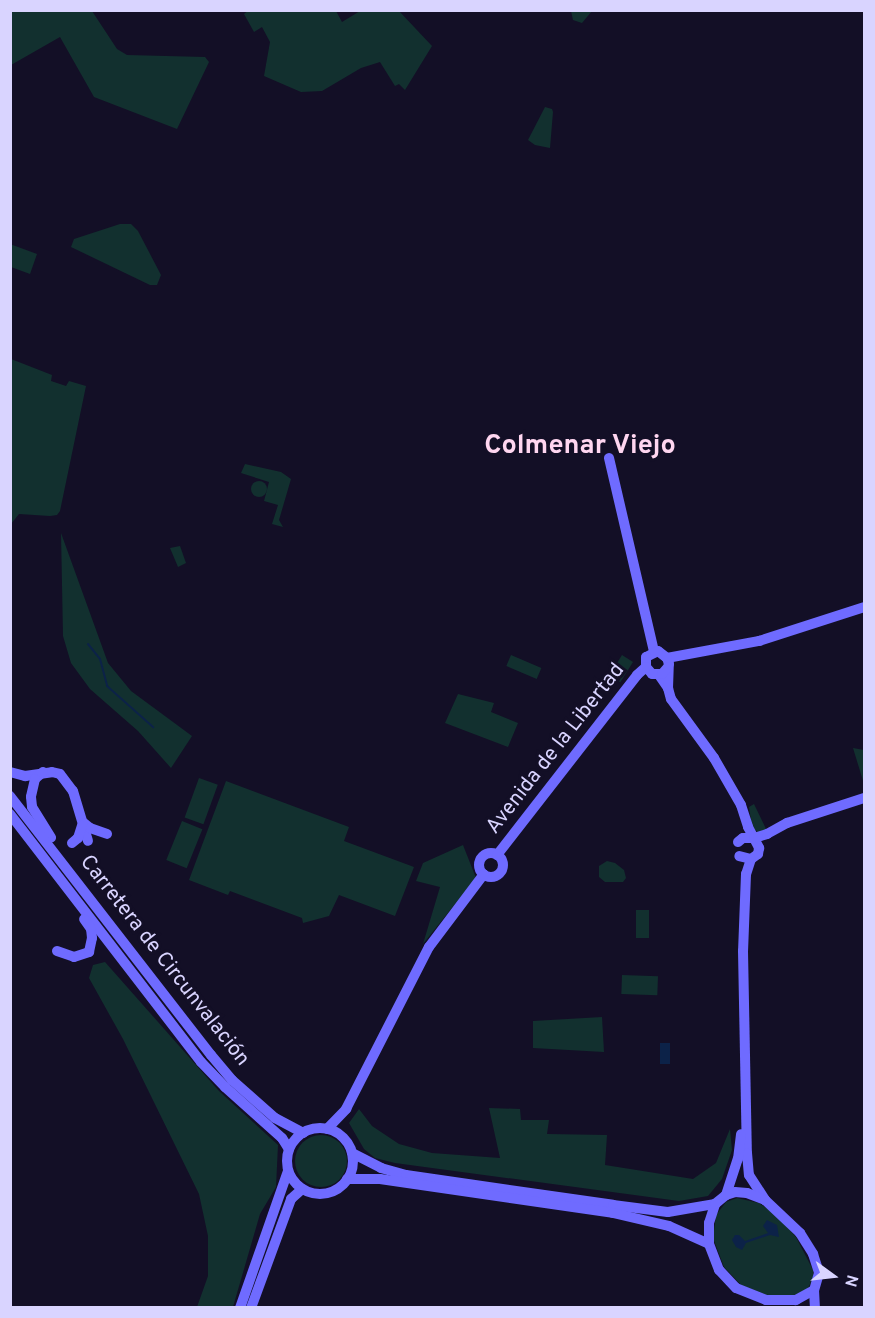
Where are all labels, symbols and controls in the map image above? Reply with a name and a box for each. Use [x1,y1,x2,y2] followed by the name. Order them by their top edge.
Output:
[484,431,676,463] district label: Colmenar Viejo
[481,659,631,839] street label: Avenida de la Libertad
[74,850,254,1072] street label: Carretera de Circunvalación
[803,1246,863,1306] north arrow
[839,1273,862,1289] text: N

